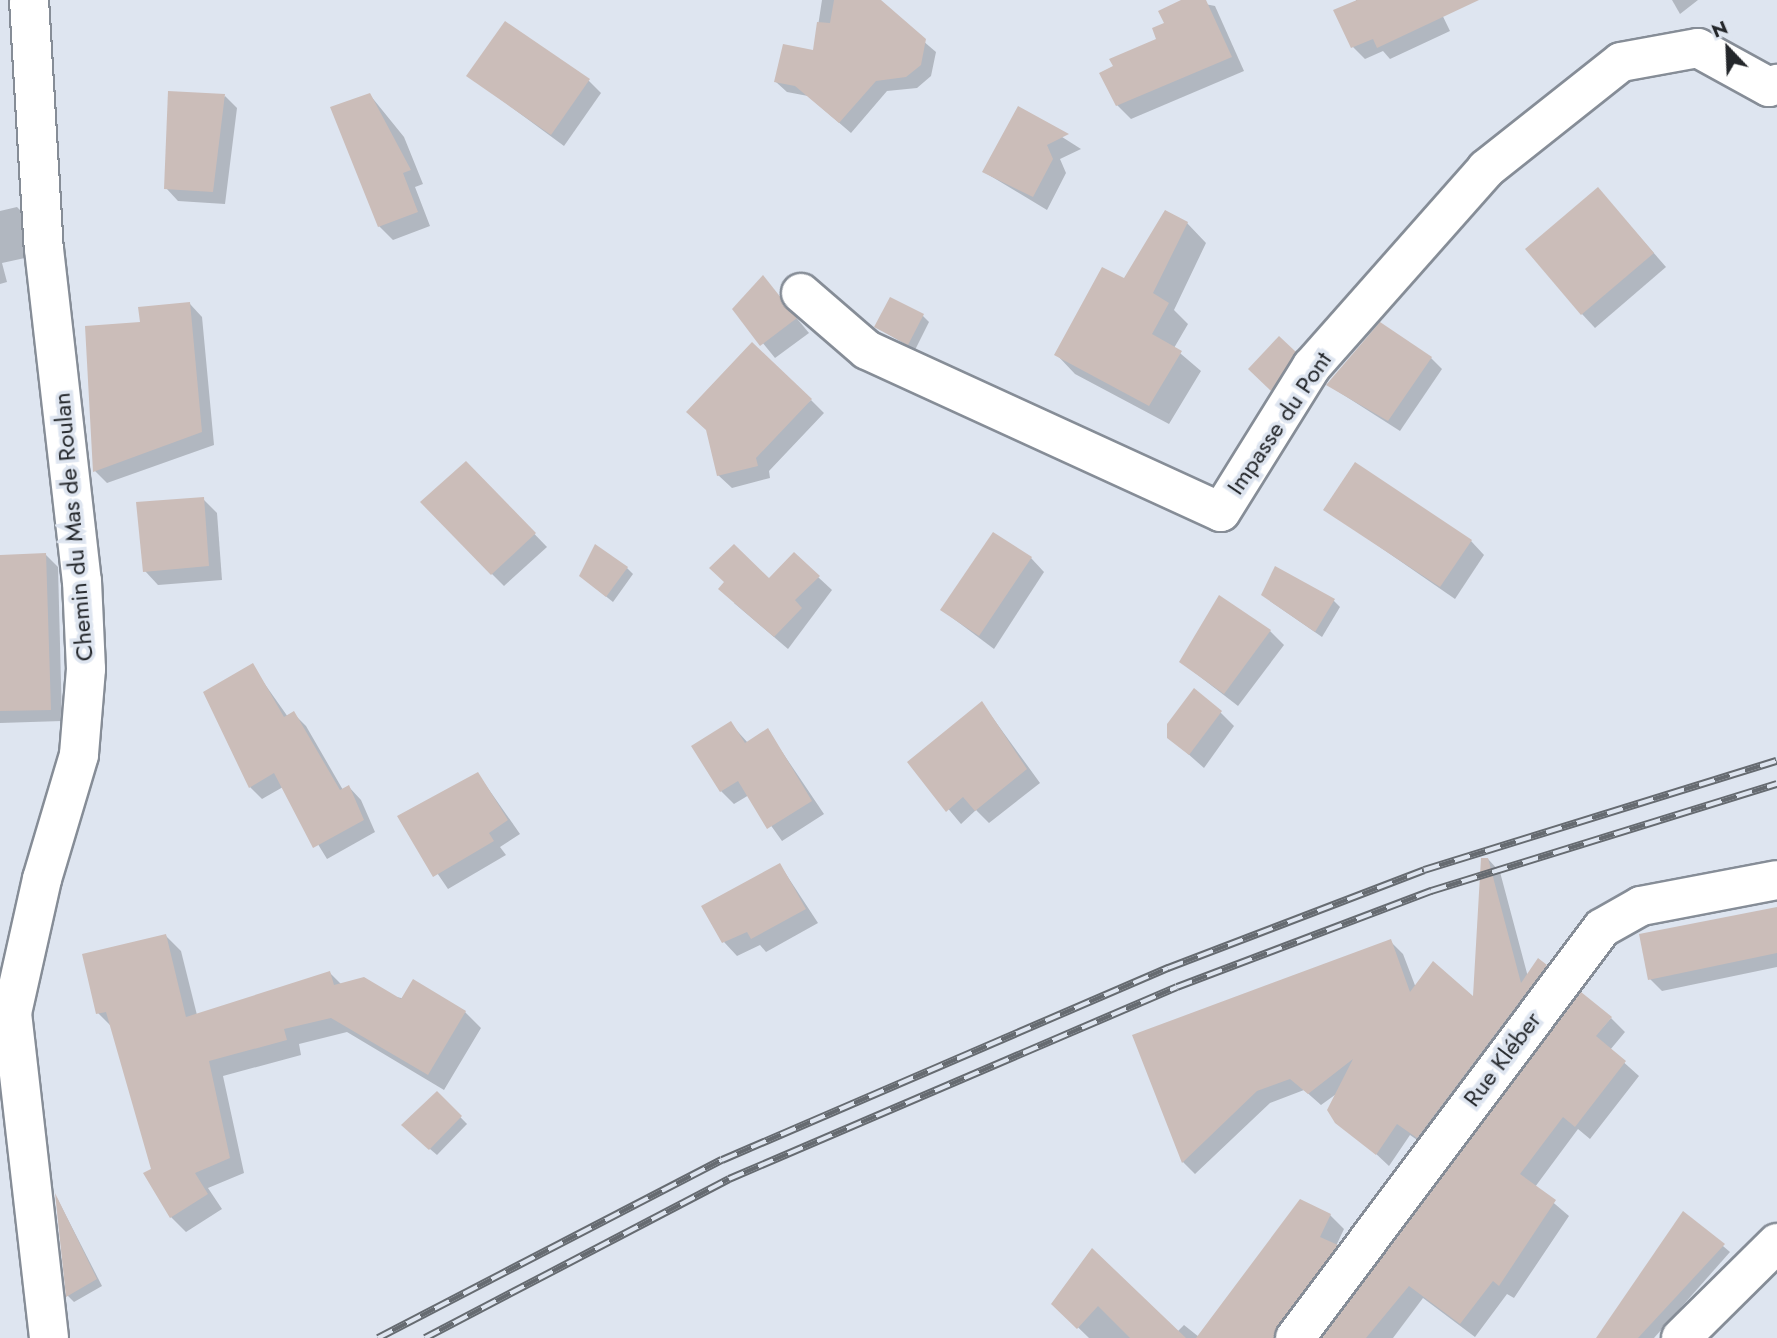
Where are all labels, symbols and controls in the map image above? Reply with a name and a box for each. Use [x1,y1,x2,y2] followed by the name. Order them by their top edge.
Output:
[1693,14,1763,84] north arrow
[1707,14,1732,45] text: N
[1221,346,1337,500] street label: Impasse du Pont
[47,391,99,663] street label: Chemin du Mas de Roulan
[1457,1006,1547,1112] street label: Rue Kléber

